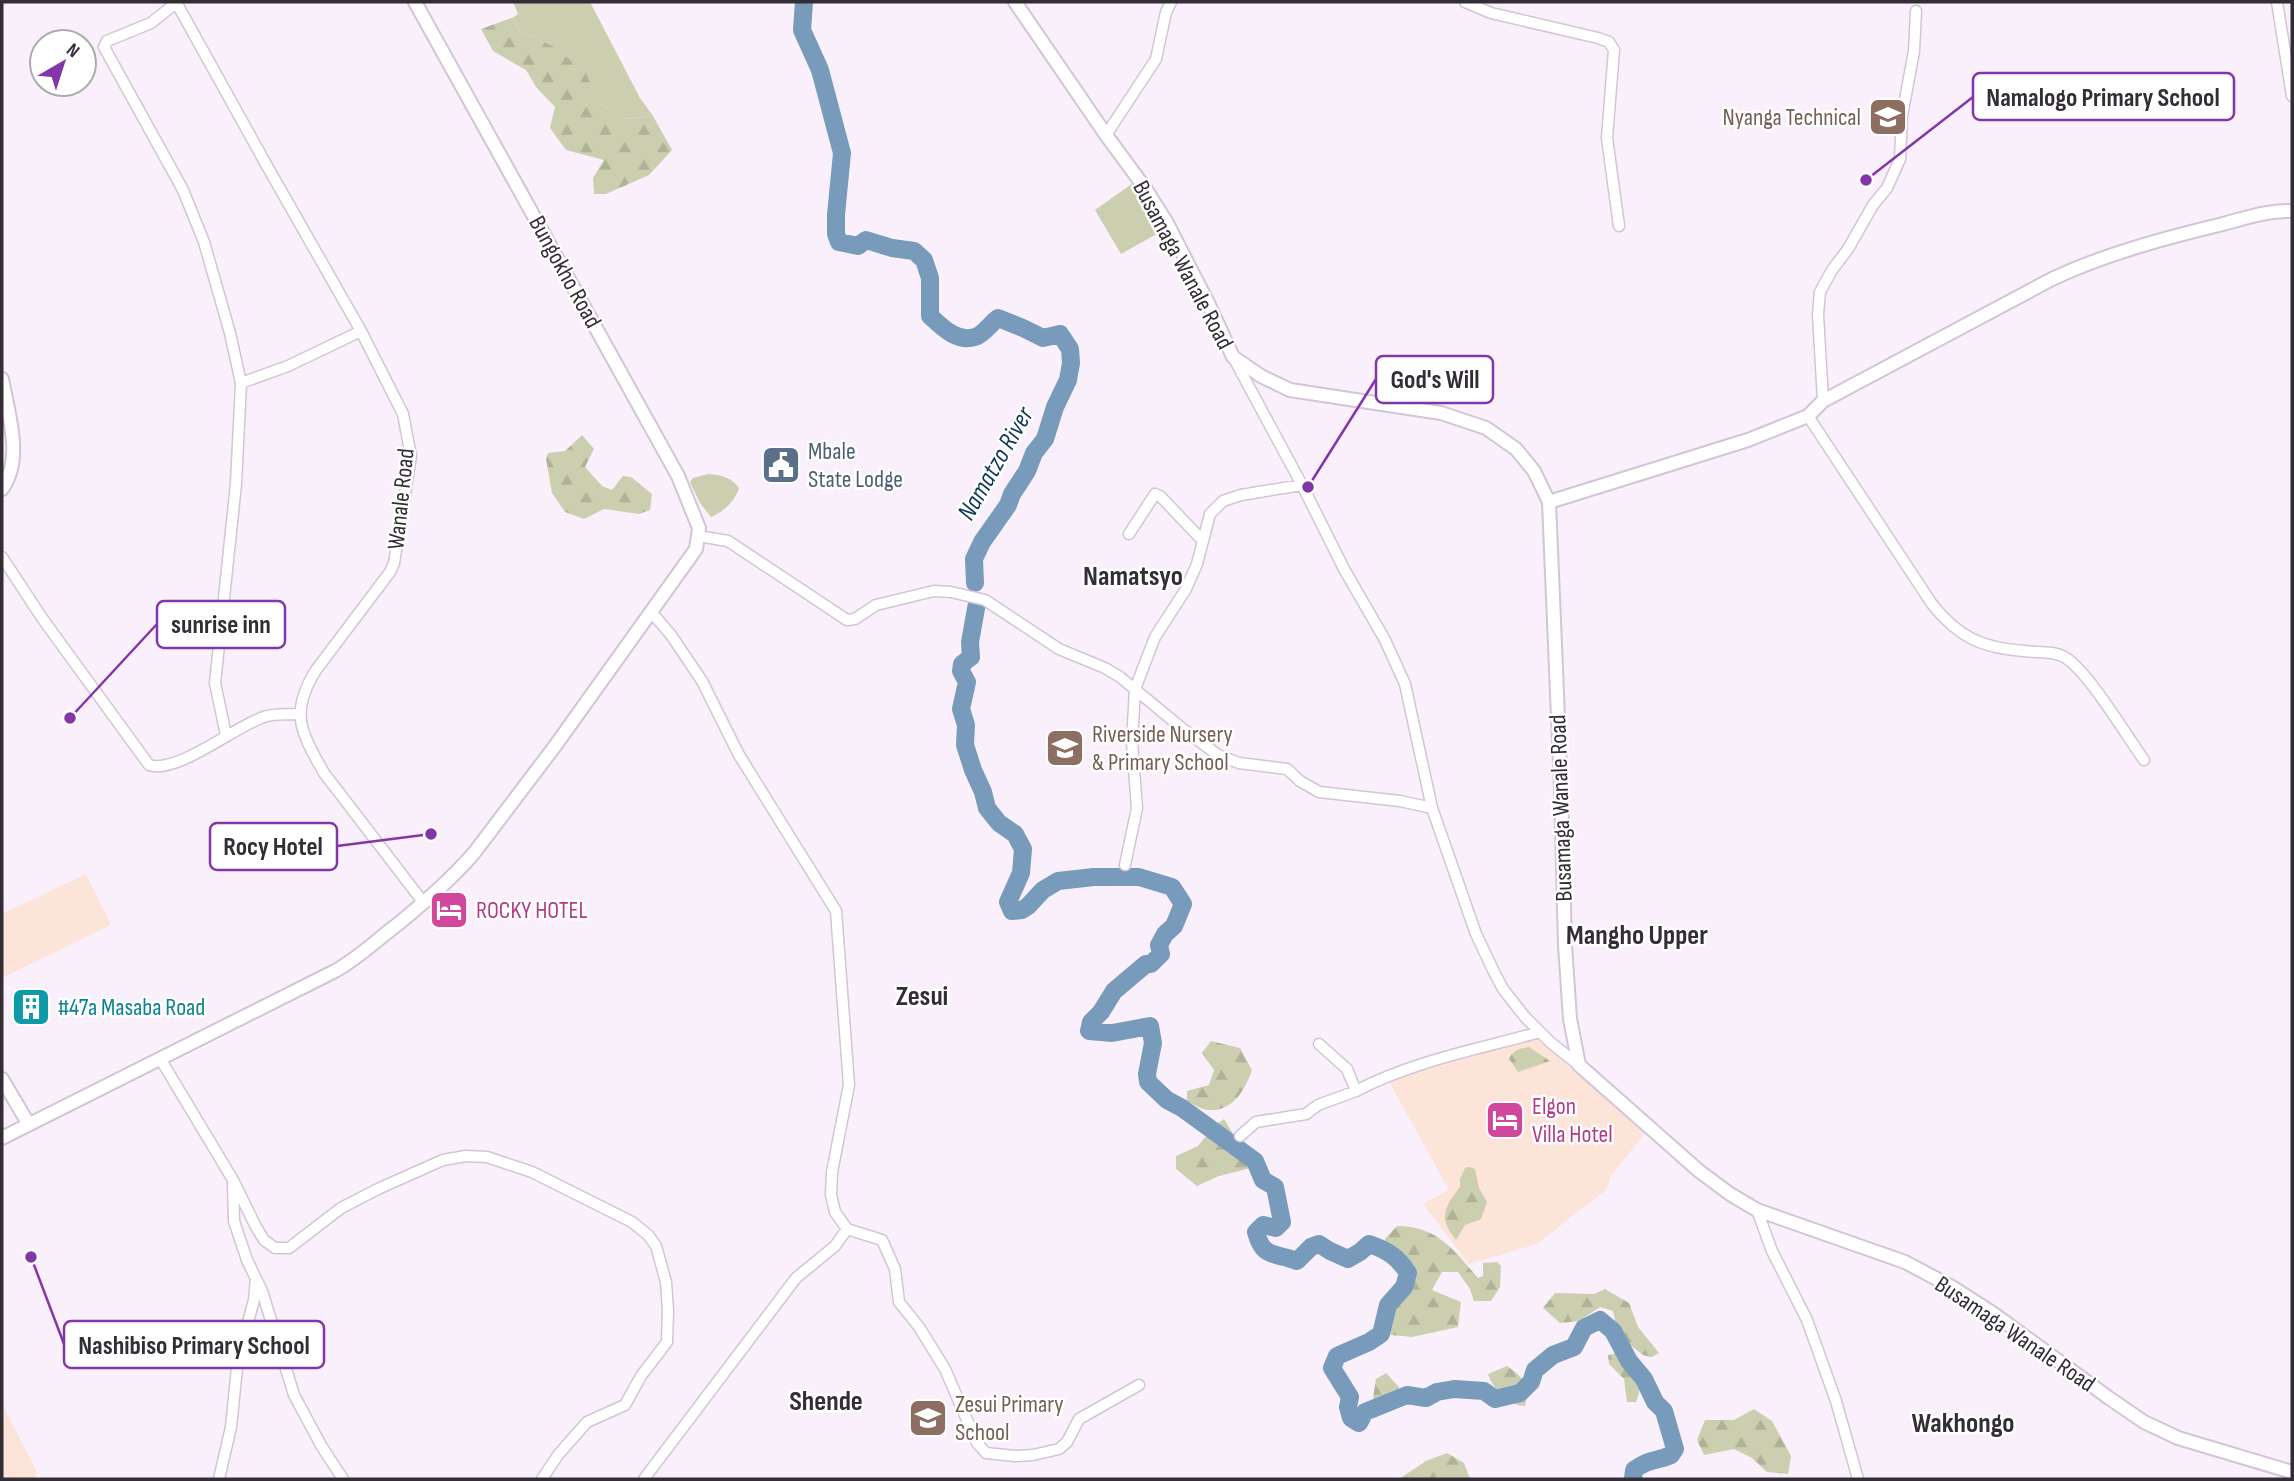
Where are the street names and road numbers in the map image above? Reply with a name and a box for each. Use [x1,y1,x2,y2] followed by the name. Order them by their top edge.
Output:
[1126,176,1240,354] street label: Busamaga Wanale Road
[522,211,608,333] street label: Bungokho Road
[381,447,421,551] street label: Wanale Road
[1543,714,1579,902] street label: Busamaga Wanale Road
[1929,1270,2101,1398] street label: Busamaga Wanale Road

